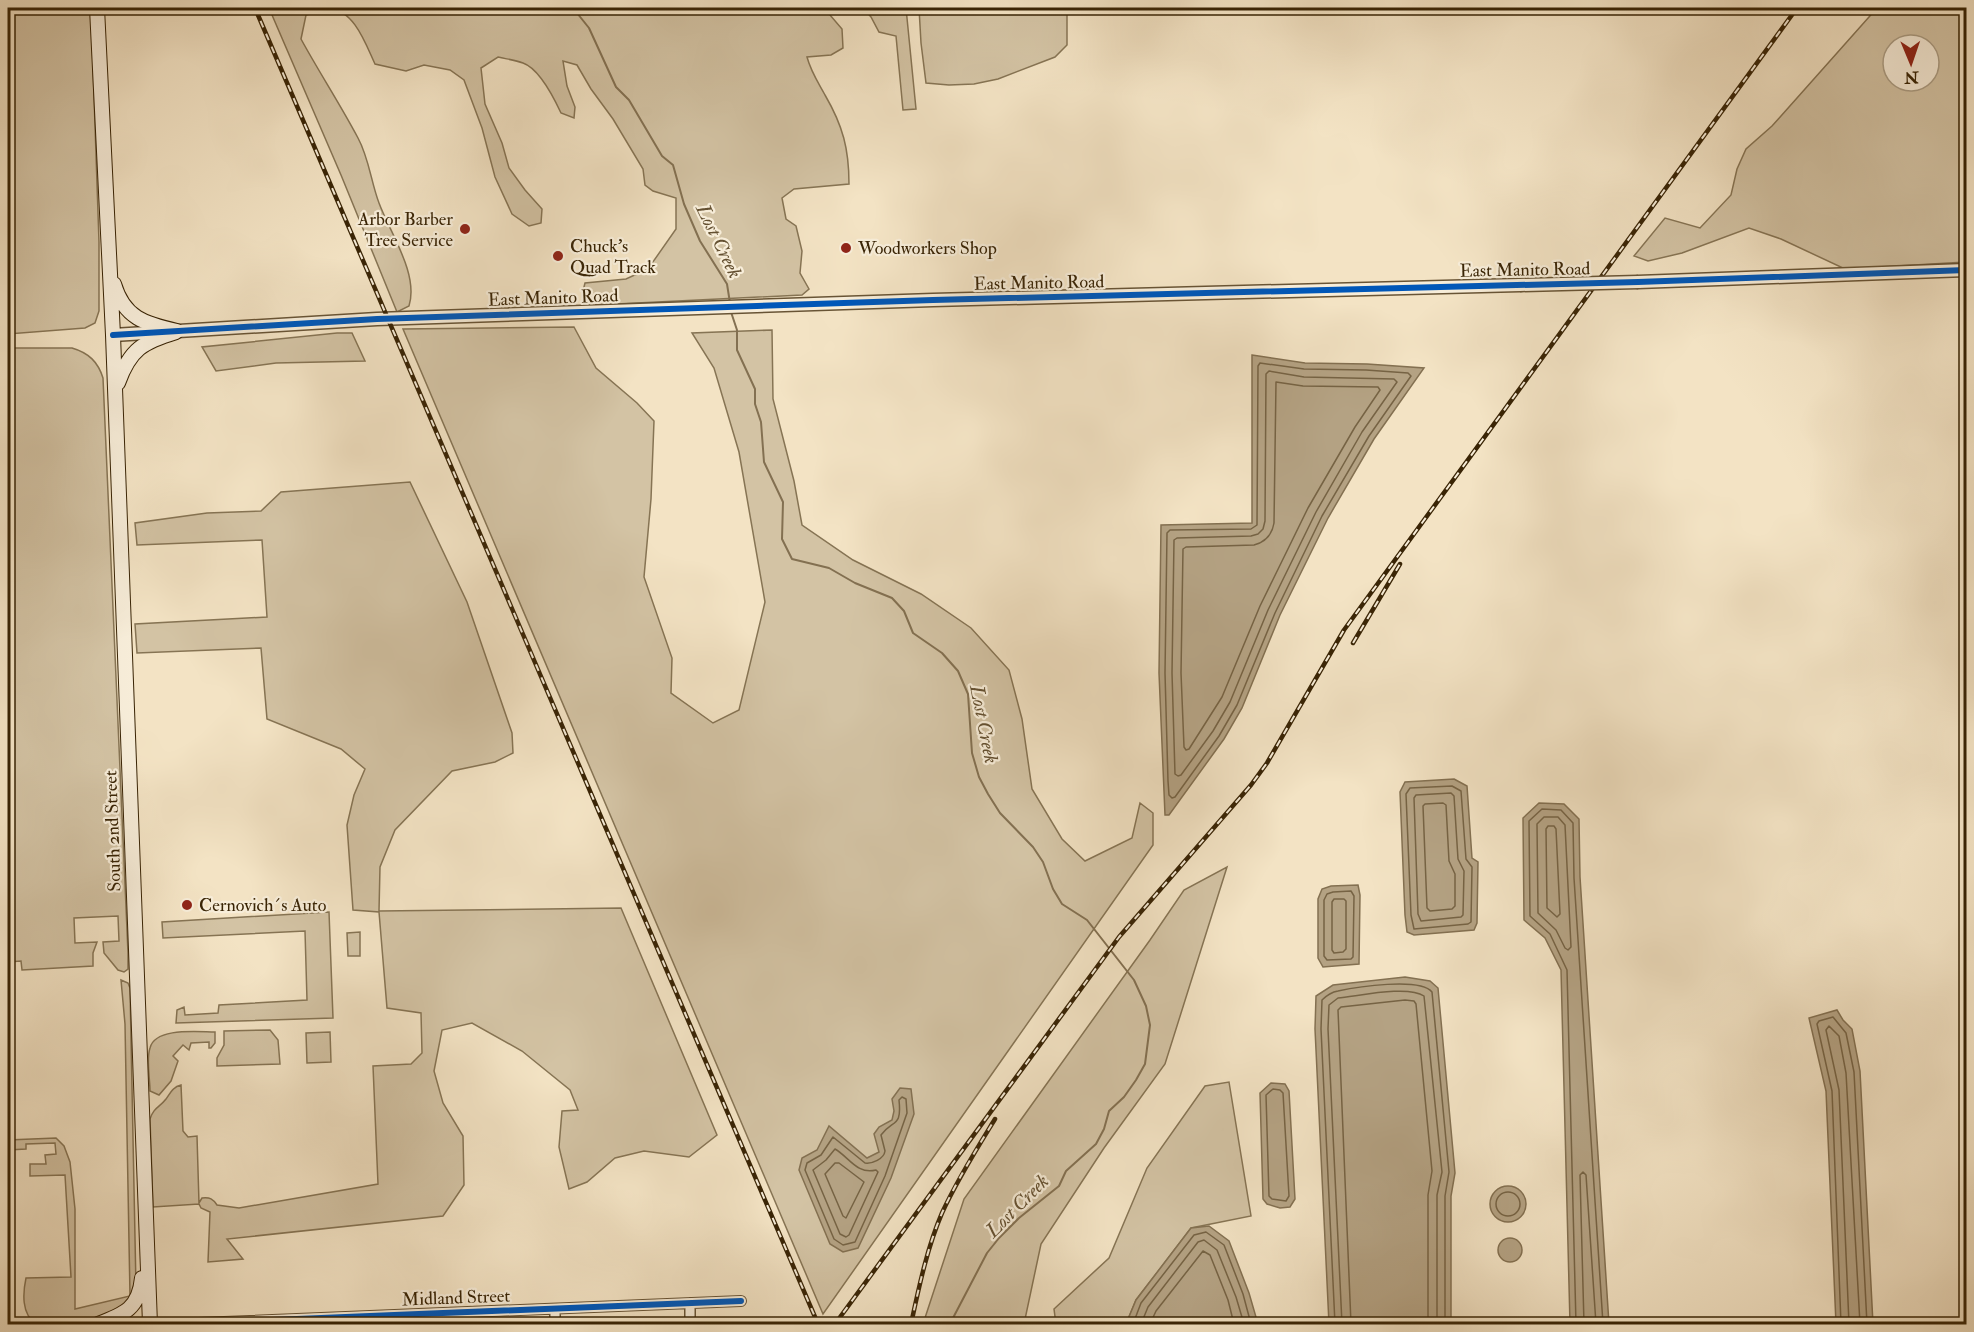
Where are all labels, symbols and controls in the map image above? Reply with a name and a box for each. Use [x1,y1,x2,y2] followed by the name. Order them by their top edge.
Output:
[1881,33,1941,93] north arrow
[1903,67,1920,87] text: N
[690,199,748,282] water label: Lost Creek
[357,208,453,252] place label: Arbor Barber Tree Service
[458,222,472,236] marker: Arbor Barber Tree Service
[570,235,656,279] place label: Chuck's Quad Track
[857,237,997,260] place label: Woodworkers Shop
[839,241,853,255] marker: Woodworkers Shop
[551,249,565,263] marker: Chuck's Quad Track
[1459,257,1591,283] street label: East Manito Road
[973,270,1105,296] street label: East Manito Road
[487,284,619,312] street label: East Manito Road
[964,682,1004,765] water label: Lost Creek
[99,770,127,892] street label: South 2nd Street
[199,894,327,917] place label: Cernovich´s Auto
[180,898,194,912] marker: Cernovich´s Auto
[979,1169,1054,1244] water label: Lost Creek
[402,1285,511,1311] street label: Midland Street

